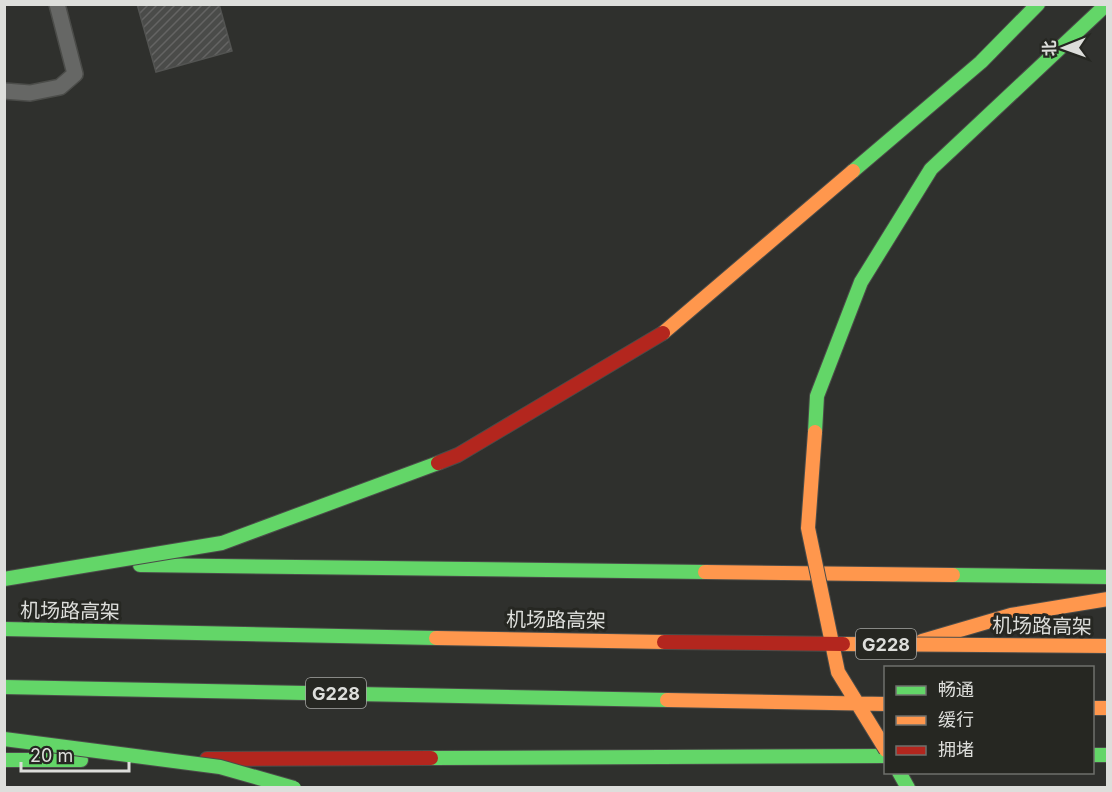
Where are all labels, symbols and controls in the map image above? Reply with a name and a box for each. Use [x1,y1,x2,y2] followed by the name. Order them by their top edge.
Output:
[1034,18,1094,78] north arrow
[1039,40,1059,56] text: 北
[20,598,120,624] street label: 机场路高架
[506,607,606,633] street label: 机场路高架
[992,613,1092,639] street label: 机场路高架
[856,629,916,659] road number: G228
[884,666,1094,774] legend
[306,678,366,708] road number: G228
[938,679,974,700] text: 畅通
[938,709,974,730] text: 缓行
[21,735,129,773] scale bar
[938,739,974,760] text: 拥堵
[30,745,73,766] text: 20 m

